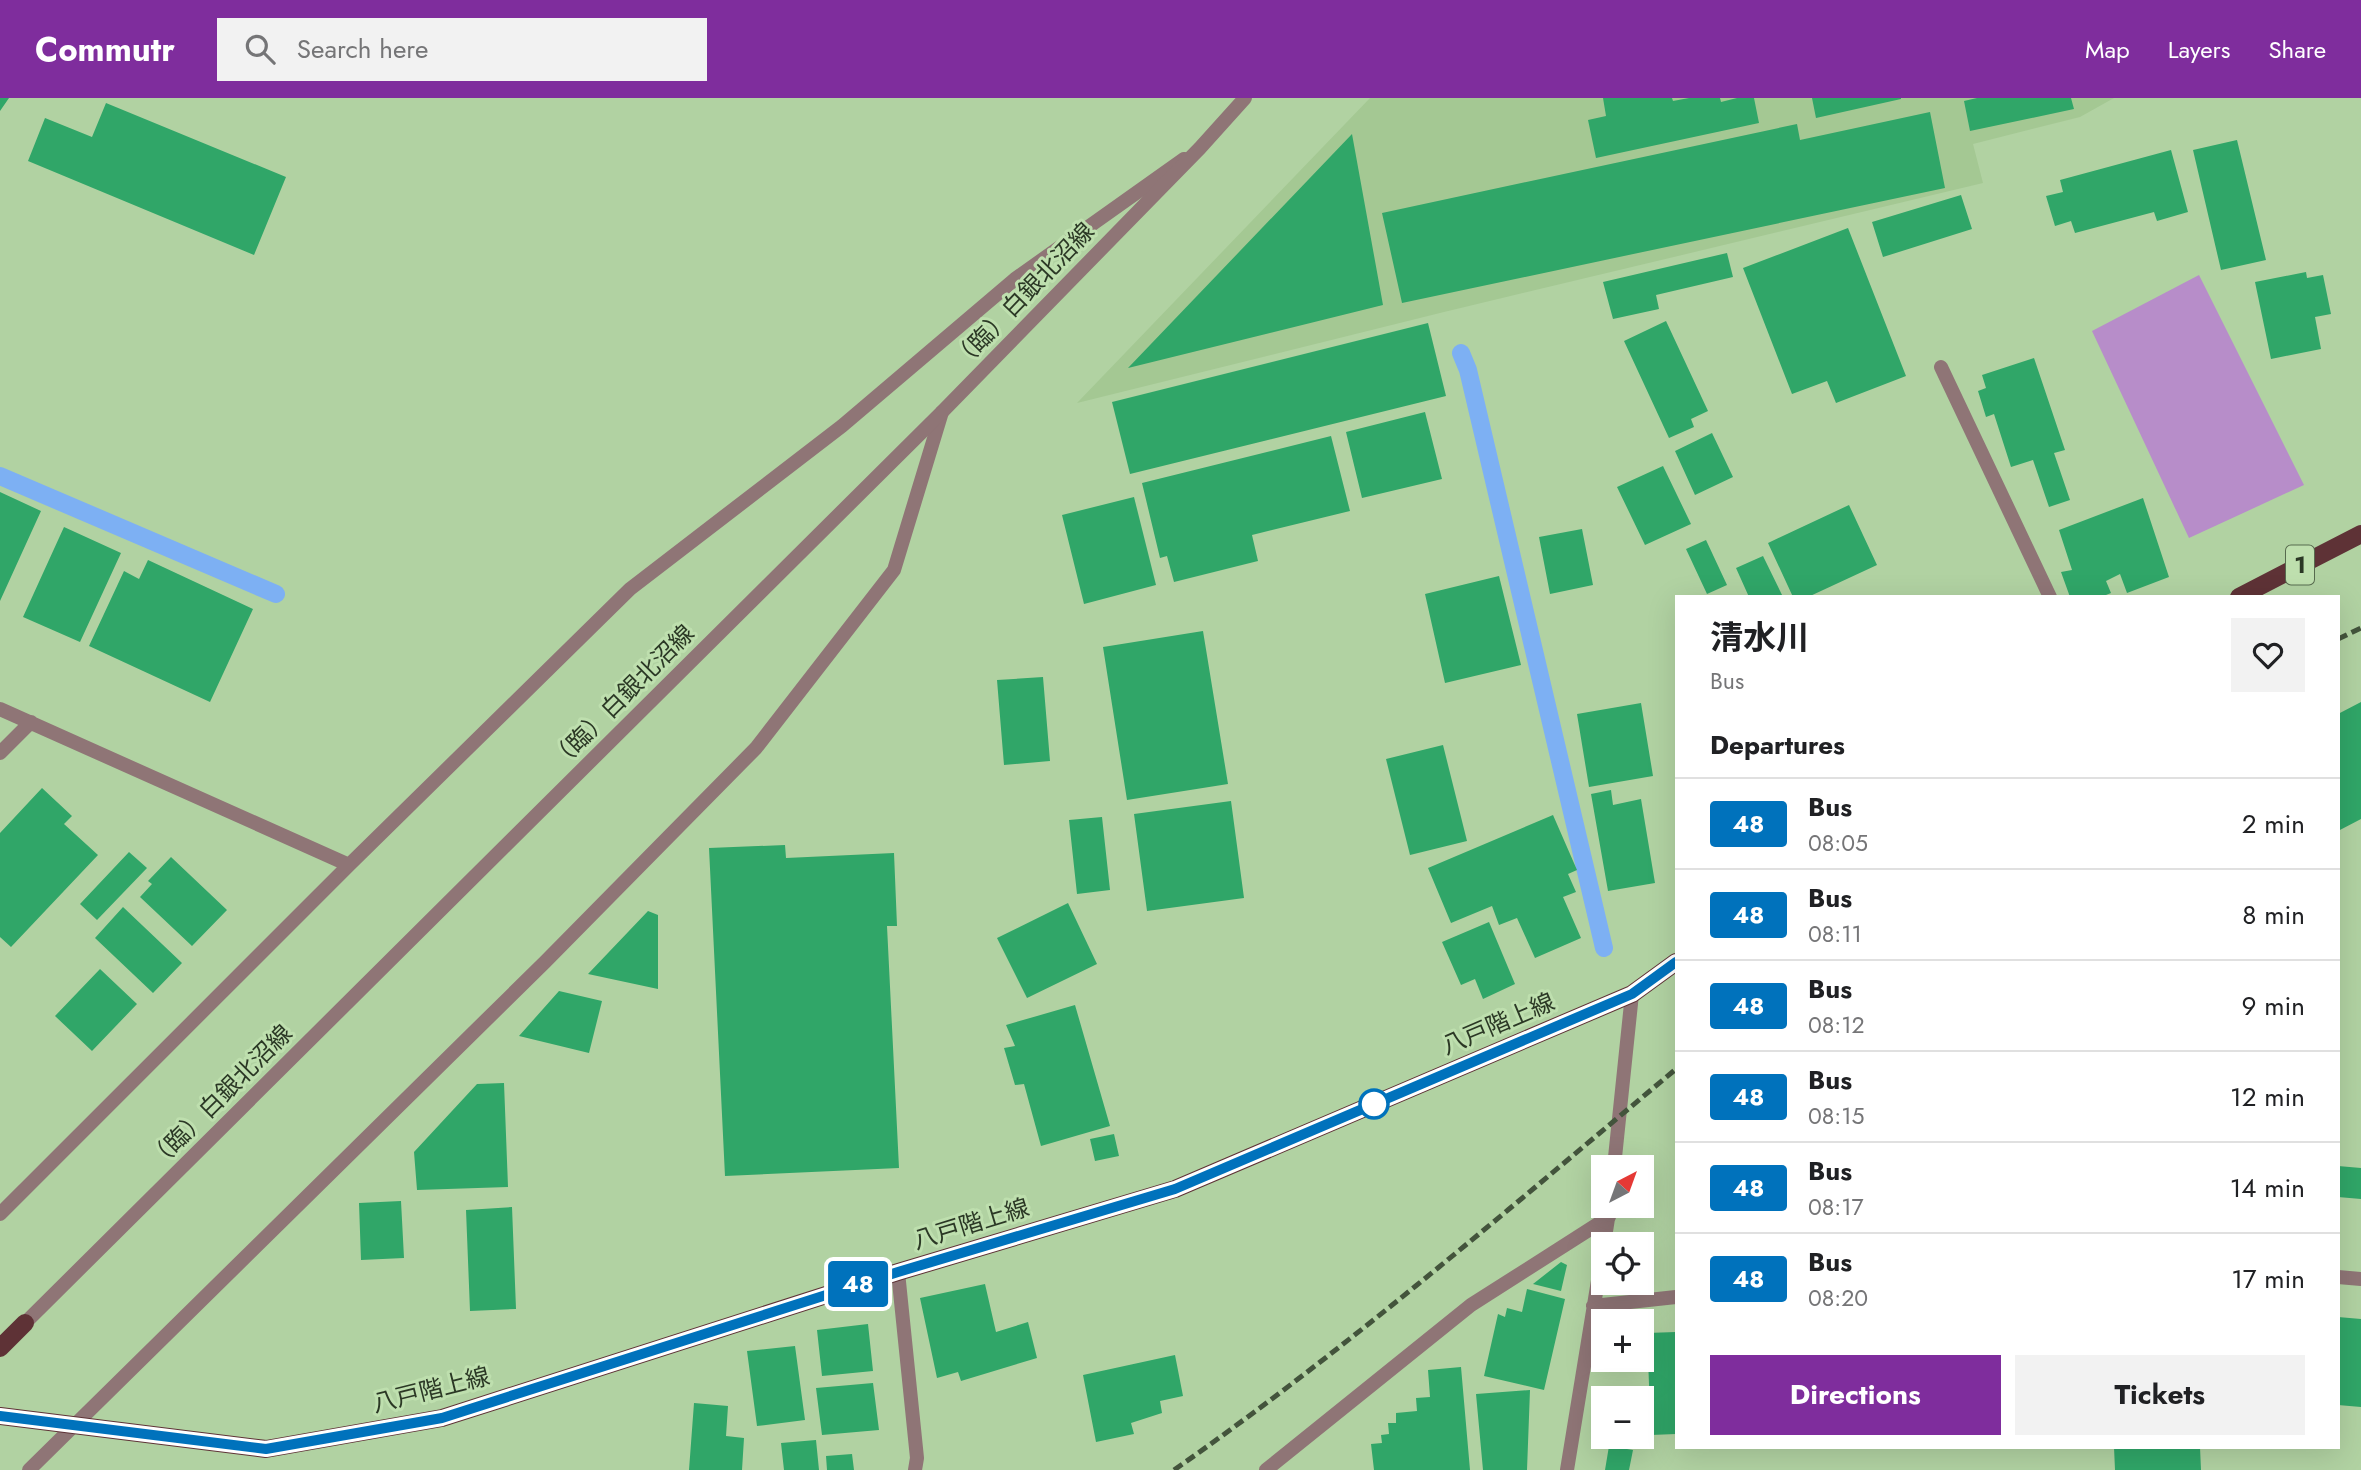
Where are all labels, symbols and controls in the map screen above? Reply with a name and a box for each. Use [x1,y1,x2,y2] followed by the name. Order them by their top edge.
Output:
[217,18,707,81] search box
[35,26,175,73] text: Commutr
[241,30,279,68] icon: search
[297,30,428,68] text: Search here
[2085,32,2130,67] text: Map
[2168,32,2230,67] text: Layers
[2268,32,2326,67] text: Share
[943,214,1102,377] street label: （臨）白銀北沼線
[2286,545,2314,584] road number: 1
[1710,614,1809,661] text: 清水川
[541,616,702,777] street label: （臨）白銀北沼線
[2231,618,2305,692] button: heart
[1710,664,1744,698] text: Bus
[1710,726,1845,764] text: Departures
[1808,788,1852,826] text: Bus
[2242,805,2305,843] text: 2 min
[1733,806,1764,841] text: 48
[1808,826,1868,860] text: 08:05
[1808,879,1852,917] text: Bus
[2242,896,2305,934] text: 8 min
[1733,897,1764,932] text: 48
[1808,917,1862,951] text: 08:11
[1808,970,1852,1008] text: Bus
[1436,984,1560,1063] street label: 八戸階上線
[2242,987,2305,1025] text: 9 min
[1733,988,1764,1023] text: 48
[1808,1008,1865,1042] text: 08:12
[139,1016,300,1177] street label: （臨）白銀北沼線
[1808,1061,1852,1099] text: Bus
[2230,1078,2305,1116] text: 12 min
[1733,1079,1764,1114] text: 48
[1359,1089,1389,1119] unlabelled marker
[1808,1099,1865,1133] text: 08:15
[1808,1152,1852,1190] text: Bus
[1591,1155,1654,1218] north arrow
[1591,1155,1654,1449] map controls
[2230,1169,2305,1207] text: 14 min
[1733,1170,1764,1205] text: 48
[908,1189,1033,1258] street label: 八戸階上線
[1808,1190,1864,1224] text: 08:17
[1591,1232,1654,1295] button: locate
[1808,1243,1852,1281] text: Bus
[2231,1260,2305,1298] text: 17 min
[826,1261,889,1307] line badge: 48
[1733,1261,1764,1296] text: 48
[842,1266,874,1301] text: 48
[1808,1281,1868,1315] text: 08:20
[1591,1309,1654,1372] button: +
[1710,1355,2001,1435] button: Directions
[2015,1355,2305,1435] button: Tickets
[368,1358,493,1421] street label: 八戸階上線
[1591,1386,1654,1449] button: −

